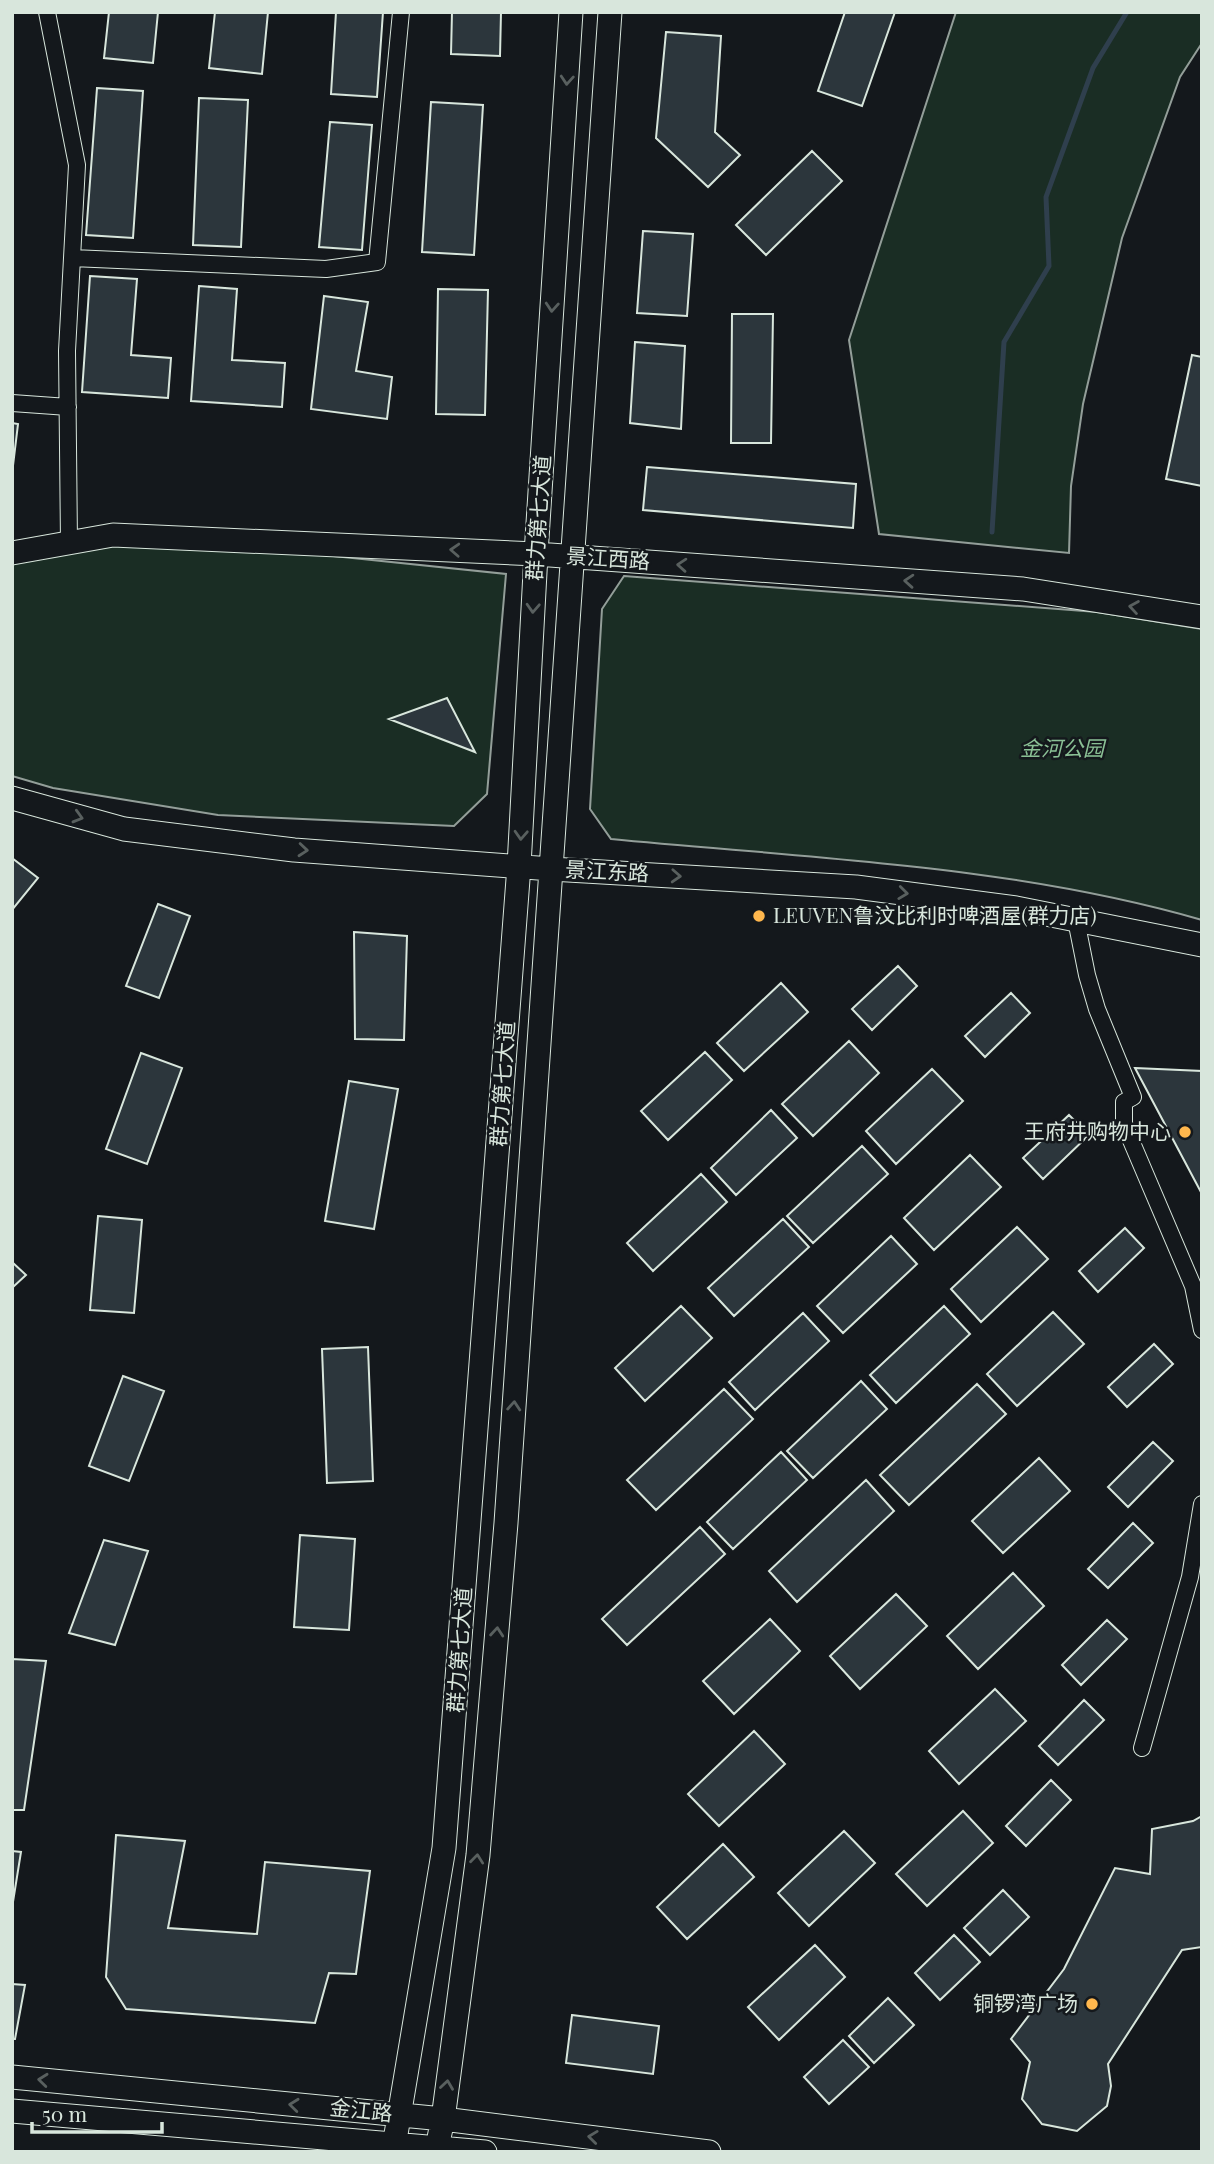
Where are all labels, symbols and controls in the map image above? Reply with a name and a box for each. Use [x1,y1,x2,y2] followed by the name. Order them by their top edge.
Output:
[559,75,574,86] one-way arrow
[545,302,560,313] one-way arrow
[519,454,555,582] street label: 群力第七大道
[565,540,651,574] street label: 景江西路
[449,543,460,558] one-way arrow
[676,558,687,573] one-way arrow
[903,573,914,588] one-way arrow
[1128,599,1140,614] one-way arrow
[526,603,541,614] one-way arrow
[1020,733,1107,761] park label: 金河公园
[72,808,84,823] one-way arrow
[514,830,529,841] one-way arrow
[297,842,308,857] one-way arrow
[564,854,650,886] street label: 景江东路
[671,869,682,884] one-way arrow
[897,886,909,901] one-way arrow
[773,900,1097,928] place label: LEUVEN鲁汶比利时啤酒屋(群力店)
[751,908,767,924] marker: LEUVEN鲁汶比利时啤酒屋(群力店)
[483,1020,519,1148] street label: 群力第七大道
[1024,1116,1171,1144] place label: 王府井购物中心
[1177,1124,1193,1140] marker: 王府井购物中心
[506,1400,521,1411] one-way arrow
[440,1586,476,1714] street label: 群力第七大道
[489,1627,504,1638] one-way arrow
[470,1853,485,1865] one-way arrow
[973,1988,1078,2016] place label: 铜锣湾广场
[1084,1996,1100,2012] marker: 铜锣湾广场
[37,2073,48,2088] one-way arrow
[440,2079,455,2090] one-way arrow
[32,2090,161,2134] scale bar
[328,2092,394,2126] street label: 金江路
[288,2097,299,2112] one-way arrow
[42,2099,88,2127] text: 50 m
[587,2130,599,2145] one-way arrow

